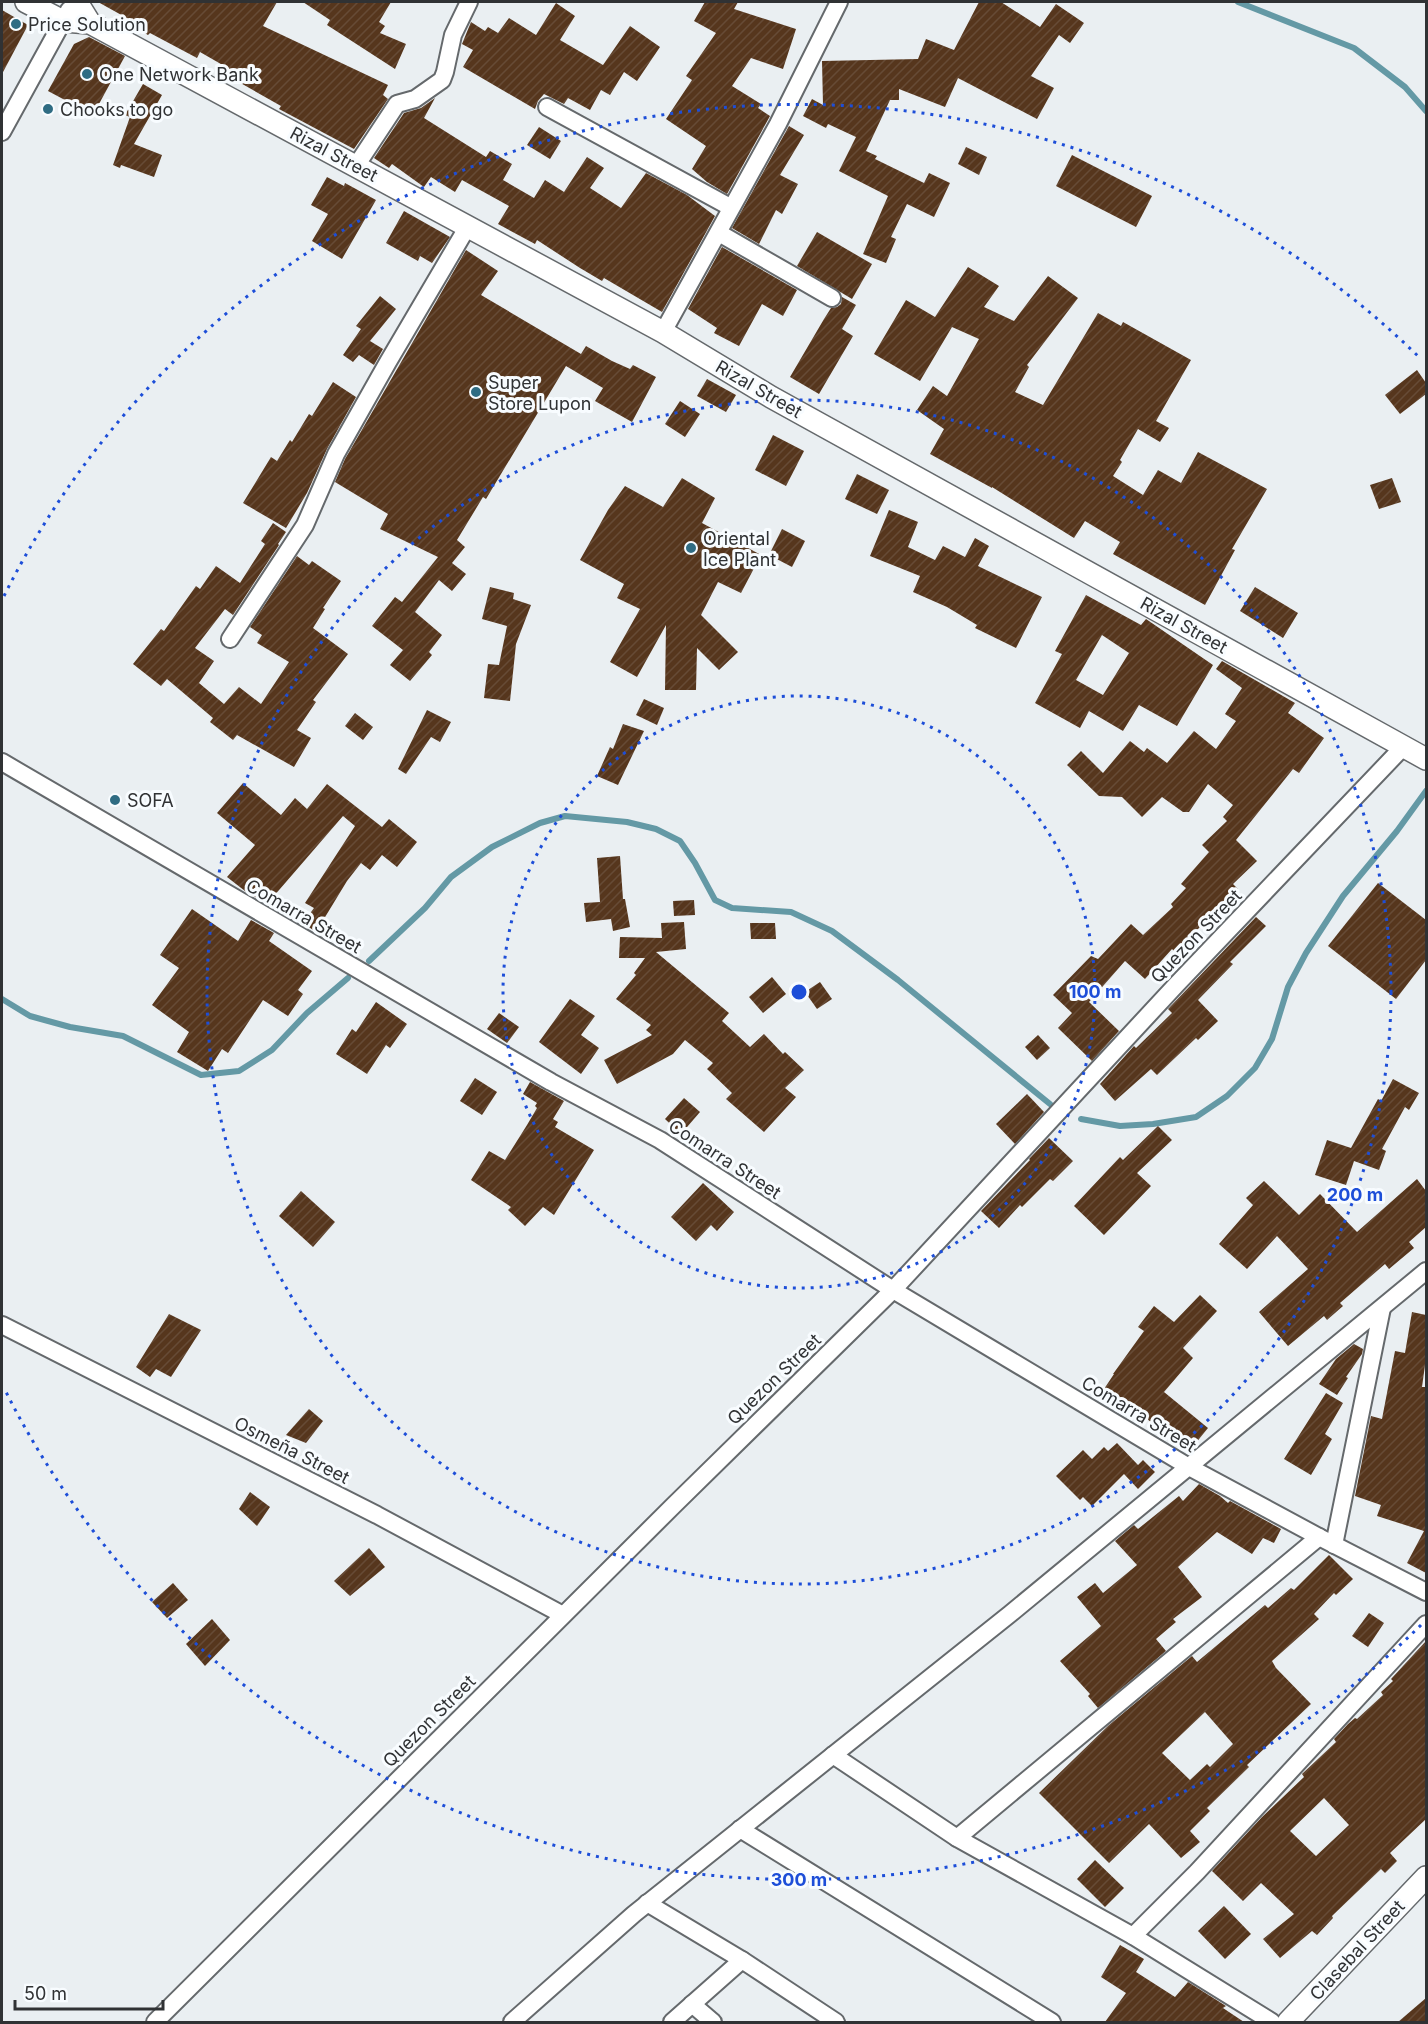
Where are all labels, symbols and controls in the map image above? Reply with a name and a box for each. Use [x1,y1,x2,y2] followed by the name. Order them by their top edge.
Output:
[28,14,146,35] place label: Price Solution
[9,17,23,31] marker: Price Solution
[99,64,259,85] place label: One Network Bank
[80,67,94,81] marker: One Network Bank
[60,99,173,120] place label: Chooks to go
[41,102,55,116] marker: Chooks to go
[287,122,381,186] street label: Rizal Street
[712,356,806,422] street label: Rizal Street
[488,372,591,414] place label: Super Store Lupon
[469,385,483,399] marker: Super Store Lupon
[703,528,776,570] place label: Oriental Ice Plant
[684,541,698,555] marker: Oriental Ice Plant
[1137,592,1231,658] street label: Rizal Street
[127,790,174,811] place label: SOFA
[108,793,122,807] marker: SOFA
[243,875,365,958] street label: Comarra Street
[1146,885,1246,987] street label: Quezon Street
[1069,981,1121,1002] text: 100 m
[789,982,809,1002] centre of rings
[665,1115,785,1203] street label: Comarra Street
[1327,1184,1383,1205] text: 200 m
[723,1329,825,1429] street label: Quezon Street
[1078,1372,1200,1456] street label: Comarra Street
[231,1412,353,1488] street label: Osmeña Street
[379,1671,479,1771] street label: Quezon Street
[771,1869,827,1890] text: 300 m
[1305,1896,1409,2004] street label: Clasebal Street
[15,1973,164,2011] scale bar
[24,1983,67,2004] text: 50 m

